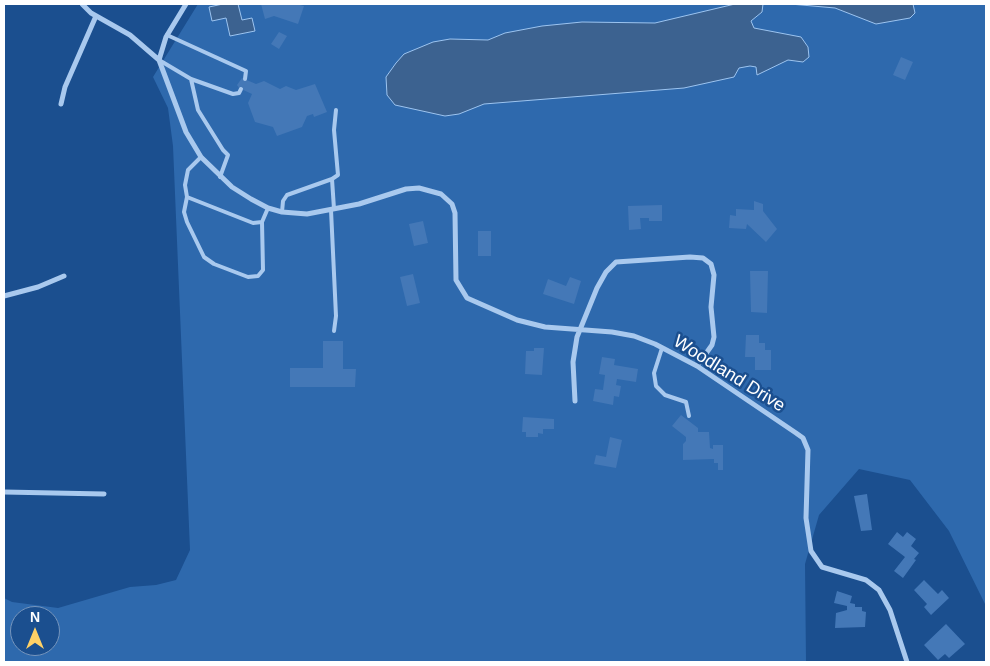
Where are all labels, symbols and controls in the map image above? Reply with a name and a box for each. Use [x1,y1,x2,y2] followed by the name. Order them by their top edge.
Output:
[669,331,789,417] street label: Woodland Drive
[10,606,60,656] north arrow
[30,609,40,625] text: N

